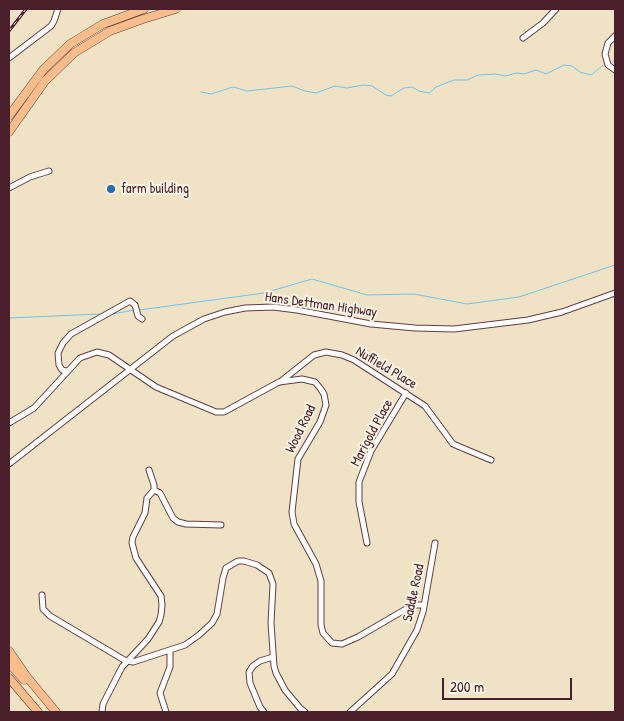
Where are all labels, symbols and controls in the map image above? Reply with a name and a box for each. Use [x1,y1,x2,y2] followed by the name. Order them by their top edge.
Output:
[121,181,189,197] place label: farm building
[105,183,117,195] marker: farm building
[264,289,378,321] street label: Hans Dettman Highway
[352,343,420,393] street label: Nuffield Place
[347,397,397,469] street label: Marigold Place
[282,402,320,456] street label: Wood Road
[400,563,428,623] street label: Saddle Road
[444,668,574,700] scale bar
[450,676,484,697] text: 200 m

